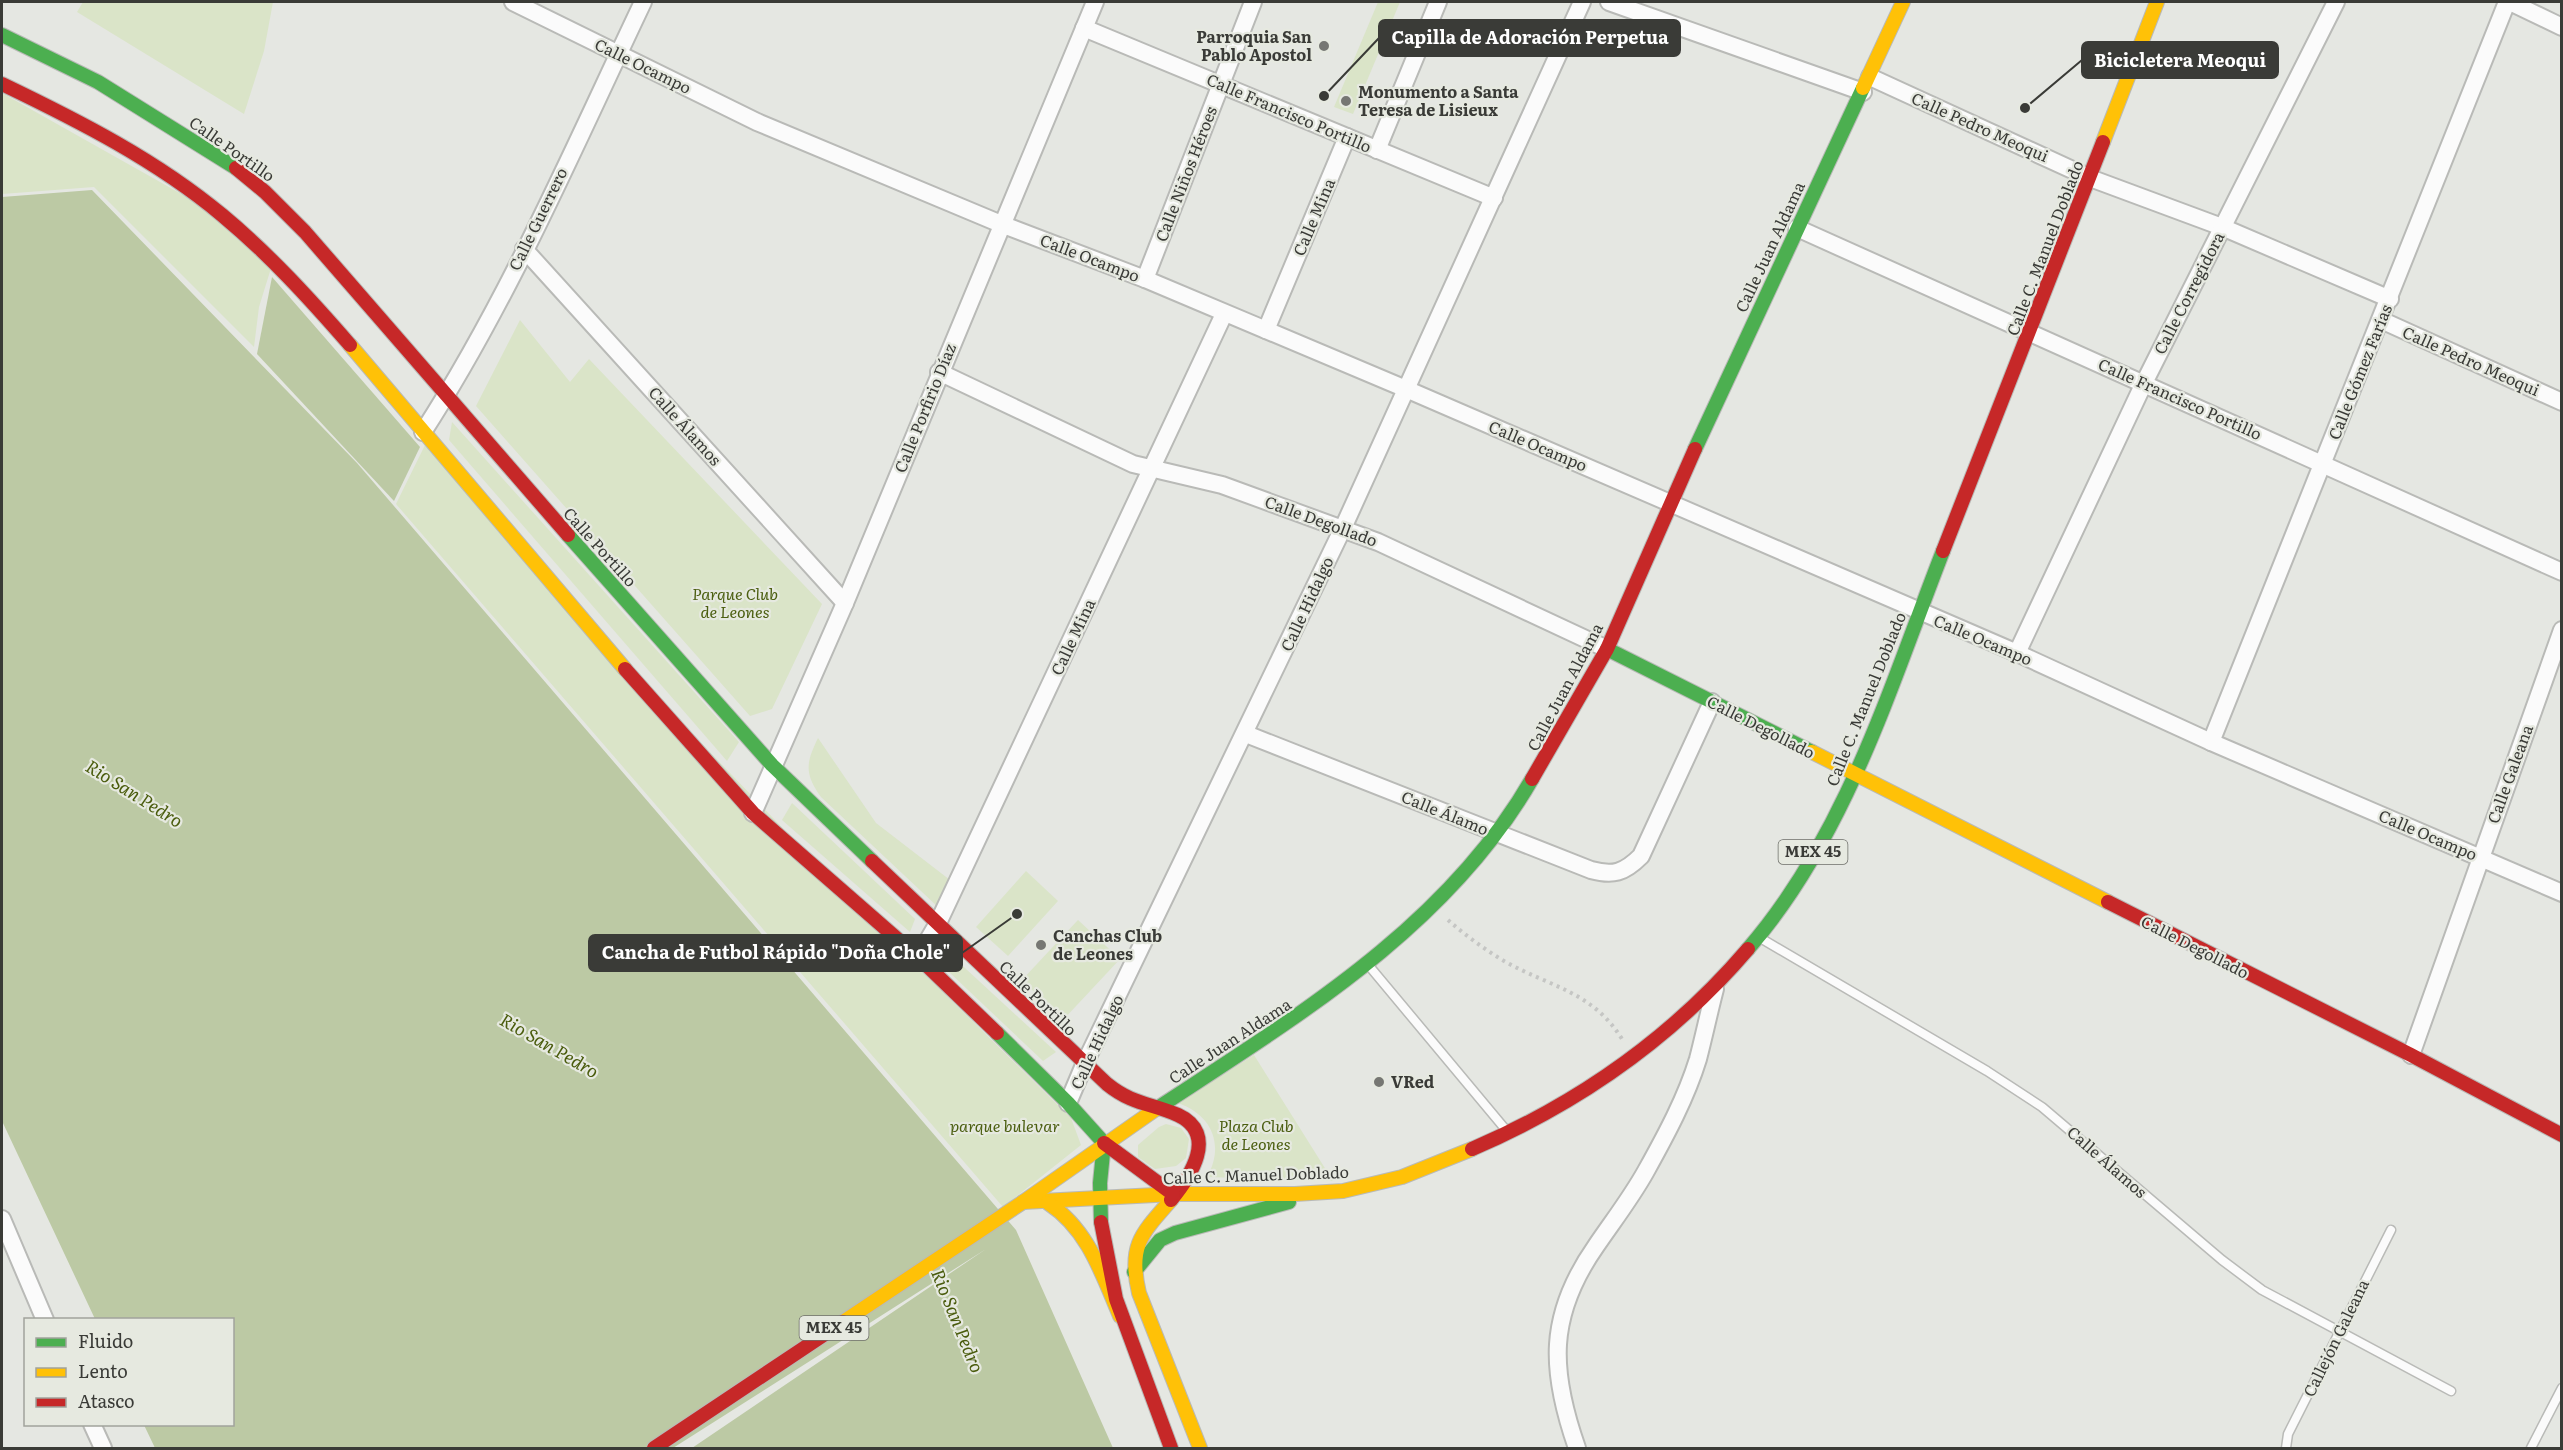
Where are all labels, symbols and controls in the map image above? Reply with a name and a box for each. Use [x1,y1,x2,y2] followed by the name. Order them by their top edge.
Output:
[1379,20,1680,56] callout: Capilla de Adoración Perpetua
[1391,23,1669,50] text: Capilla de Adoración Perpetua
[1196,24,1312,66] place label: Parroquia San Pablo Apostol
[591,31,696,99] street label: Calle Ocampo
[1317,39,1331,53] marker: Parroquia San Pablo Apostol
[2082,42,2278,78] callout: Bicicletera Meoqui
[2094,46,2266,73] text: Bicicletera Meoqui
[1203,66,1376,158] street label: Calle Francisco Portillo
[1358,79,1519,121] place label: Monumento a Santa Teresa de Lisieux
[1908,85,2053,167] street label: Calle Pedro Meoqui
[1339,94,1353,108] marker: Monumento a Santa Teresa de Lisieux
[1148,102,1222,245] street label: Calle Niños Héroes
[185,110,280,187] street label: Calle Portillo
[2000,156,2089,339] street label: Calle C. Manuel Doblado
[502,163,572,274] street label: Calle Guerrero
[1286,174,1340,259] street label: Calle Mina
[1728,177,1810,316] street label: Calle Juan Aldama
[1037,227,1144,287] street label: Calle Ocampo
[2147,227,2230,358] street label: Calle Corregidora
[2321,300,2397,443] street label: Calle Gómez Farías
[2399,319,2544,401] street label: Calle Pedro Meoqui
[887,339,961,476] street label: Calle Porfirio Díaz
[2095,351,2266,445] street label: Calle Francisco Portillo
[644,380,728,470] street label: Calle Álamos
[1485,414,1591,477] street label: Calle Ocampo
[1262,489,1381,552] street label: Calle Degollado
[558,501,643,591] street label: Calle Portillo
[1274,552,1339,655] street label: Calle Hidalgo
[692,581,778,623] park label: Parque Club de Leones
[1044,594,1100,679] street label: Calle Mina
[1819,608,1911,789] street label: Calle C. Manuel Doblado
[1930,608,2036,671] street label: Calle Ocampo
[1520,618,1608,755] street label: Calle Juan Aldama
[1703,689,1820,764] street label: Calle Degollado
[2480,721,2538,826] street label: Calle Galeana
[81,752,189,833] water label: Rio San Pedro
[1398,784,1493,840] street label: Calle Álamo
[2375,803,2481,866] street label: Calle Ocampo
[1778,840,1848,864] road number: MEX 45
[2137,909,2254,984] street label: Calle Degollado
[1053,923,1162,965] place label: Canchas Club de Leones
[589,935,962,971] callout: Cancha de Futbol Rápido "Doña Chole"
[602,938,950,965] text: Cancha de Futbol Rápido "Doña Chole"
[1034,938,1048,952] marker: Canchas Club de Leones
[994,954,1083,1041] street label: Calle Portillo
[1064,990,1129,1093] street label: Calle Hidalgo
[1163,991,1296,1089] street label: Calle Juan Aldama
[495,1005,604,1084] water label: Rio San Pedro
[1391,1069,1435,1093] place label: VRed
[1372,1075,1386,1089] marker: VRed
[950,1113,1060,1137] park label: parque bulevar
[1219,1113,1293,1155] park label: Plaza Club de Leones
[2062,1120,2153,1203] street label: Calle Álamos
[1163,1159,1349,1189] street label: Calle C. Manuel Doblado
[925,1264,992,1377] water label: Rio San Pedro
[2296,1274,2374,1400] street label: Callejón Galeana
[800,1316,868,1340] road number: MEX 45
[24,1318,234,1426] legend
[78,1327,133,1354] text: Fluido
[78,1357,128,1384] text: Lento
[78,1387,135,1414] text: Atasco

